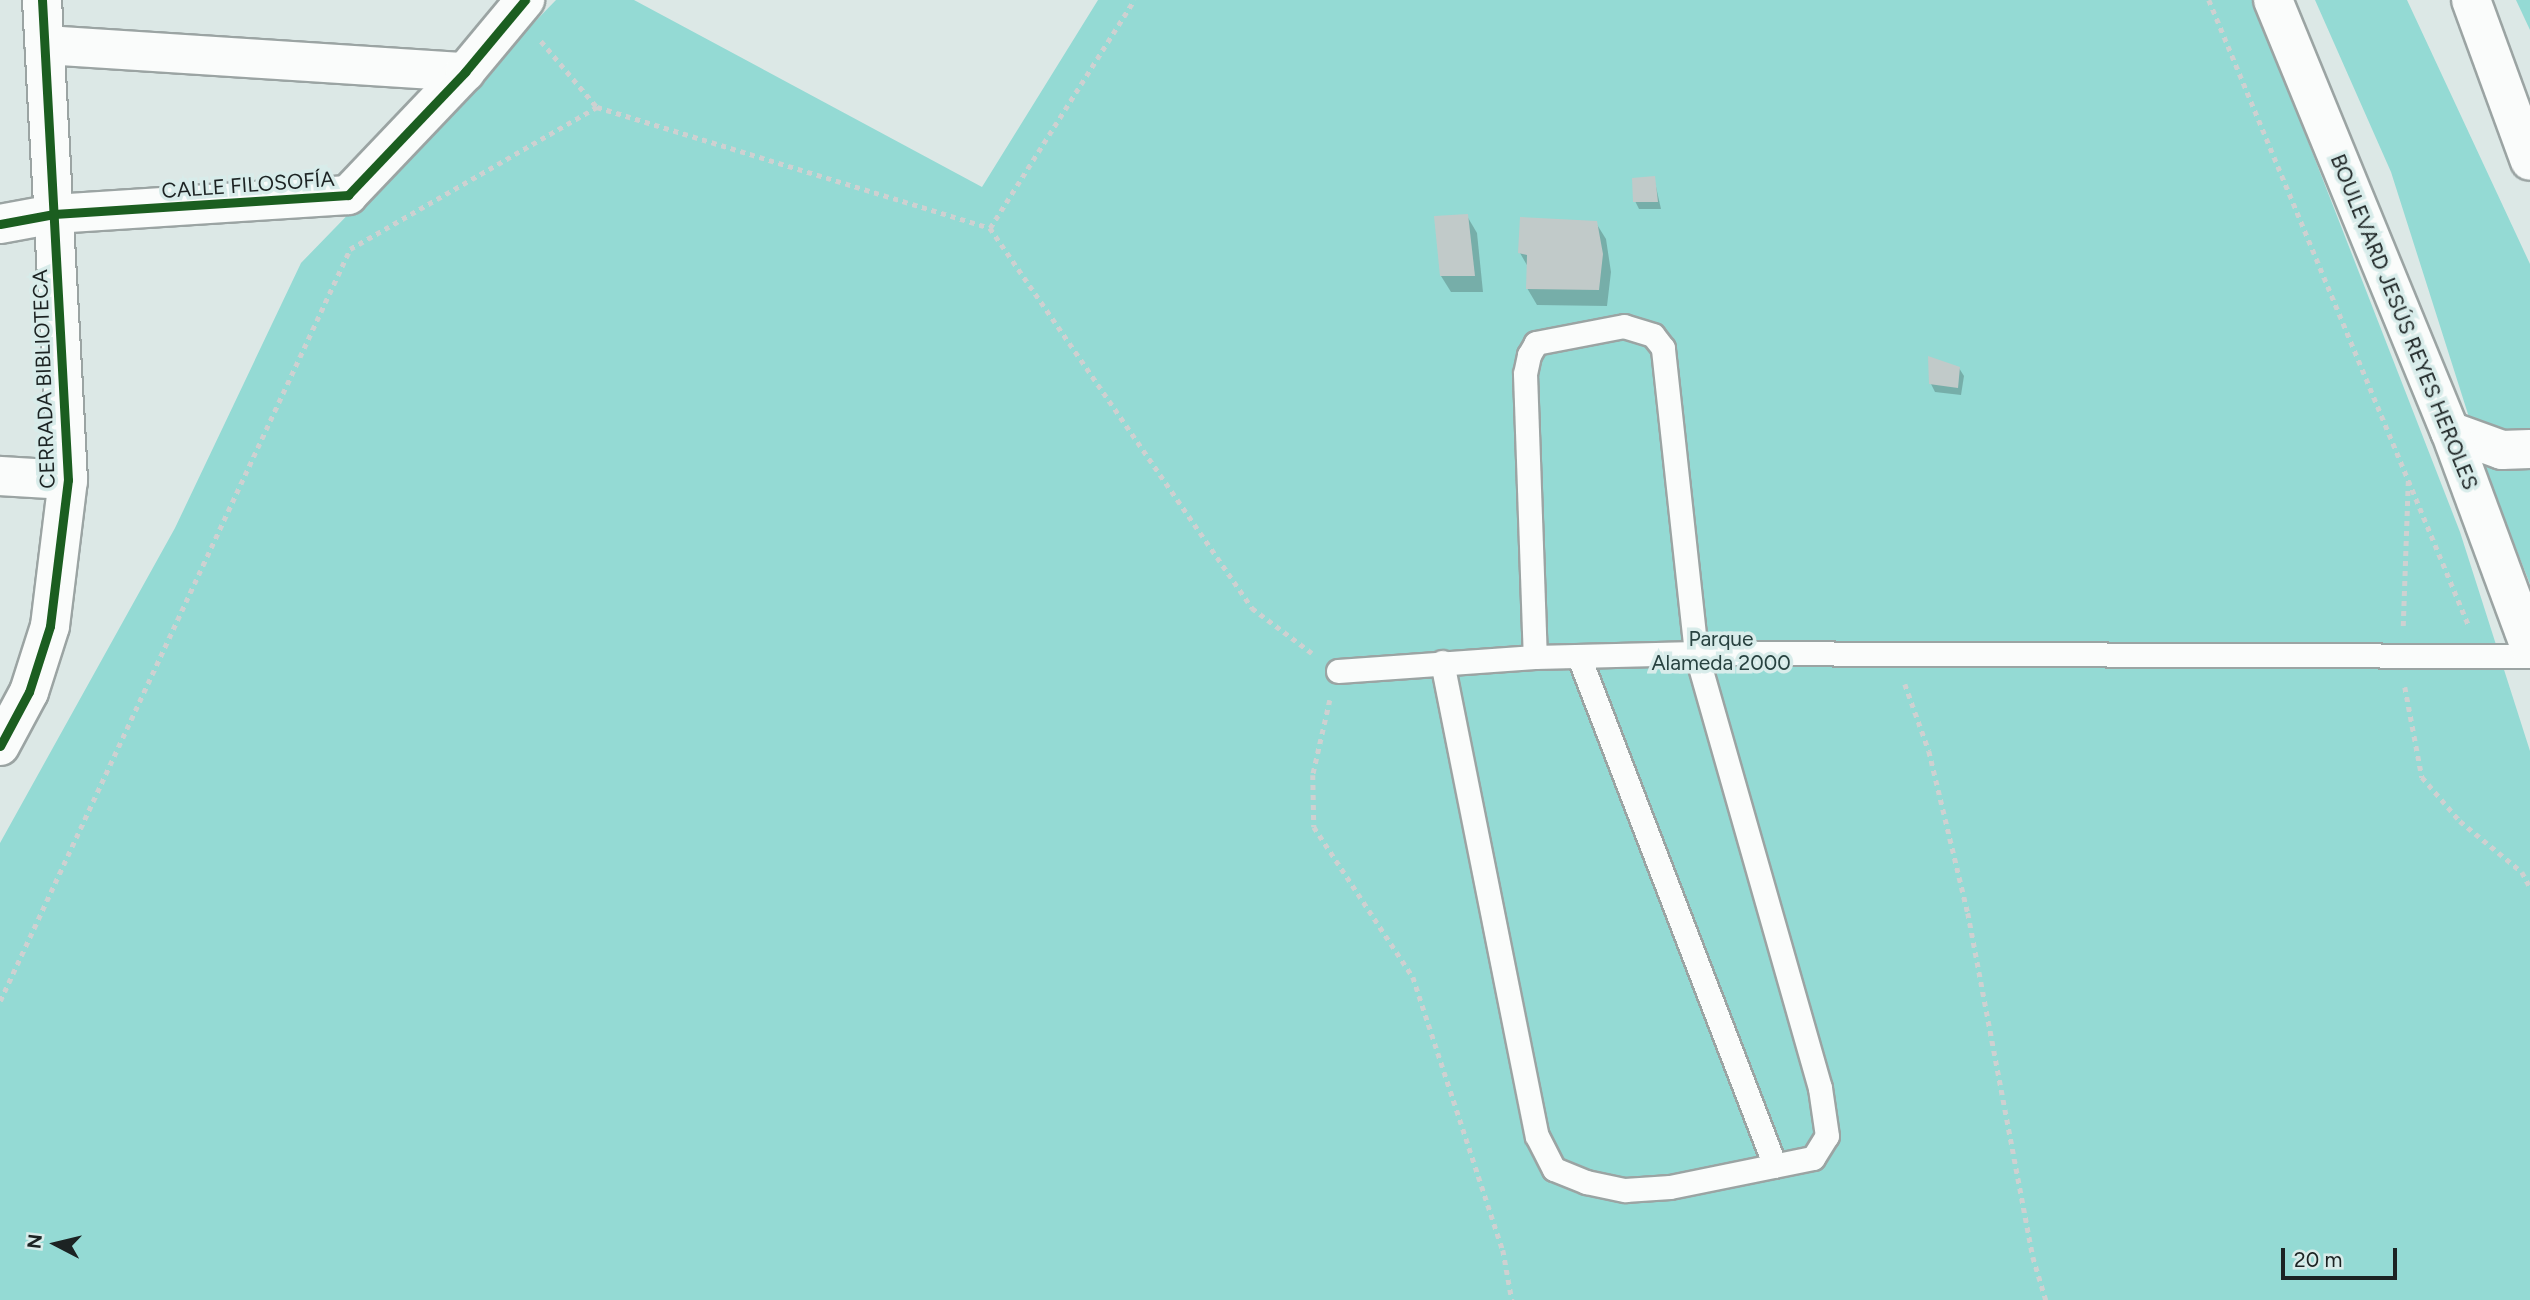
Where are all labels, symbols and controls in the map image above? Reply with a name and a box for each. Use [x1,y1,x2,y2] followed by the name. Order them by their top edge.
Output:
[2325,151,2483,493] street label: BOULEVARD JESÚS REYES HEROLES
[161,166,335,204] street label: CALLE FILOSOFÍA
[28,269,60,489] street label: CERRADA BIBLIOTECA
[1651,626,1791,676] park label: Parque Alameda 2000
[21,1209,91,1279] north arrow
[22,1233,47,1250] text: N
[2285,1234,2400,1278] scale bar
[2294,1247,2342,1272] text: 20 m

